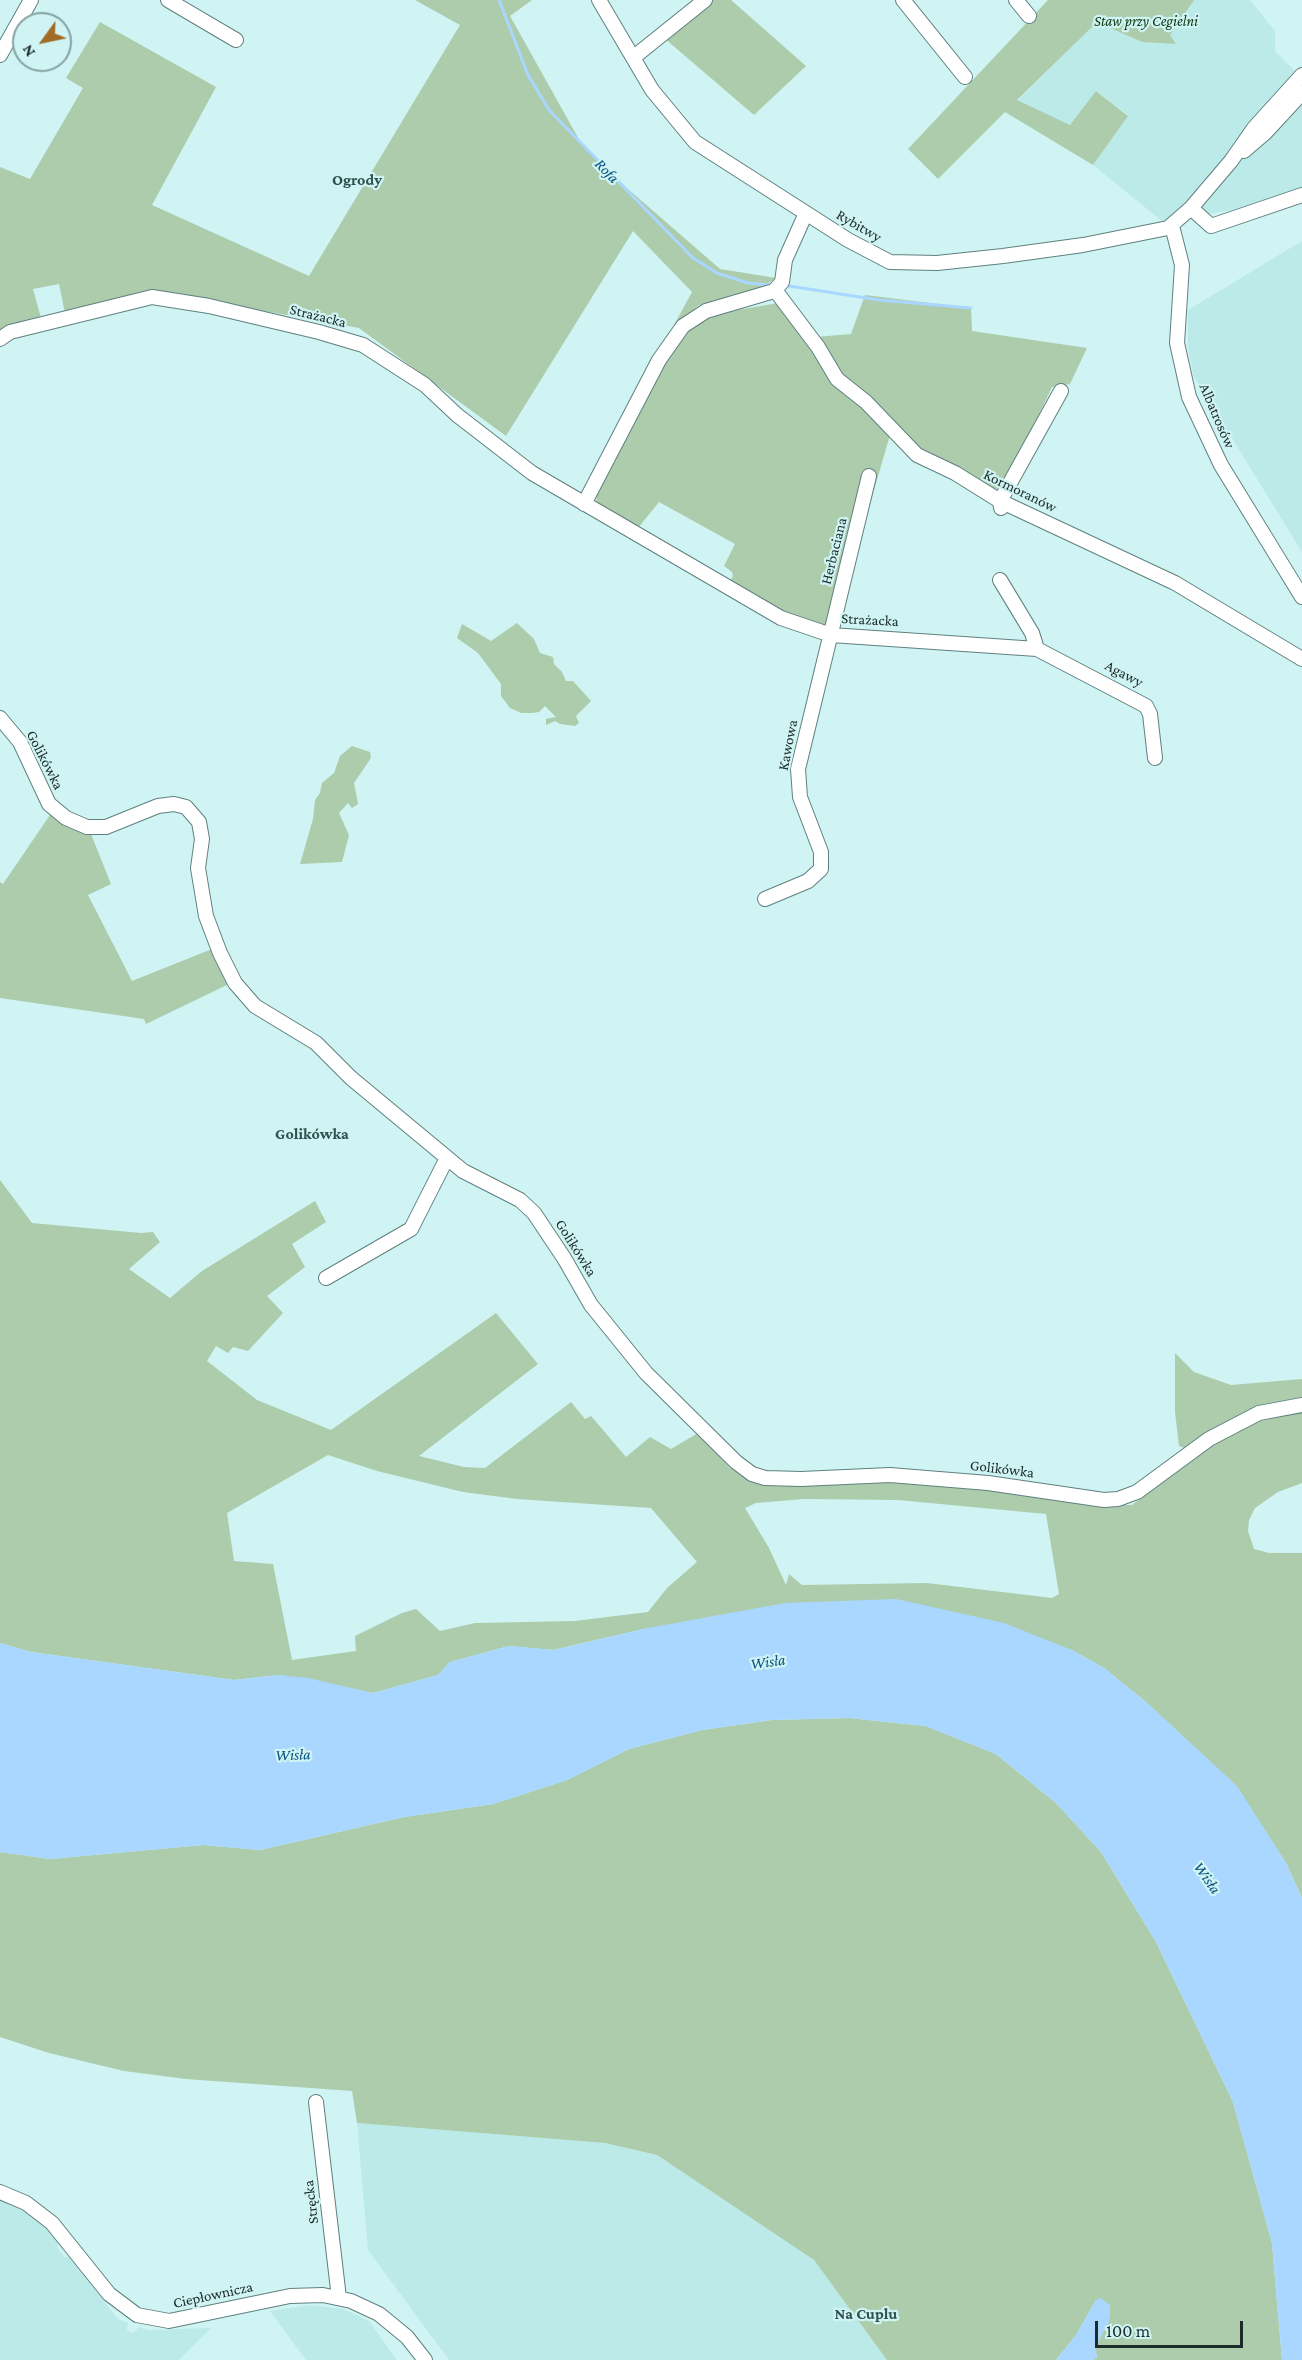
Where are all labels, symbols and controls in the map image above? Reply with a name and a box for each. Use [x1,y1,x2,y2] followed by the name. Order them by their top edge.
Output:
[12,12,72,72] north arrow
[1094,12,1198,30] park label: Staw przy Cegielni
[18,42,38,60] text: N
[591,155,623,187] water label: Rofa
[332,170,382,190] district label: Ogrody
[833,206,885,246] street label: Rybitwy
[288,300,348,332] street label: Strażacka
[1195,381,1239,451] street label: Albatrosów
[980,466,1060,516] street label: Kormoranów
[817,516,851,586] street label: Herbaciana
[841,610,899,630] street label: Strażacka
[1102,657,1146,691] street label: Agawy
[774,718,802,772] street label: Kawowa
[22,727,68,793] street label: Golikówka
[275,1124,349,1144] district label: Golikówka
[551,1216,601,1280] street label: Golikówka
[969,1456,1035,1482] street label: Golikówka
[749,1650,787,1674] water label: Wisła
[275,1745,311,1765] water label: Wisła
[1189,1858,1225,1898] water label: Wisła
[299,2179,323,2225] street label: Stręcka
[171,2278,255,2312] street label: Ciepłownicza
[835,2304,897,2324] district label: Na Cuplu
[1098,2309,1246,2347] scale bar
[1106,2321,1150,2341] text: 100 m

